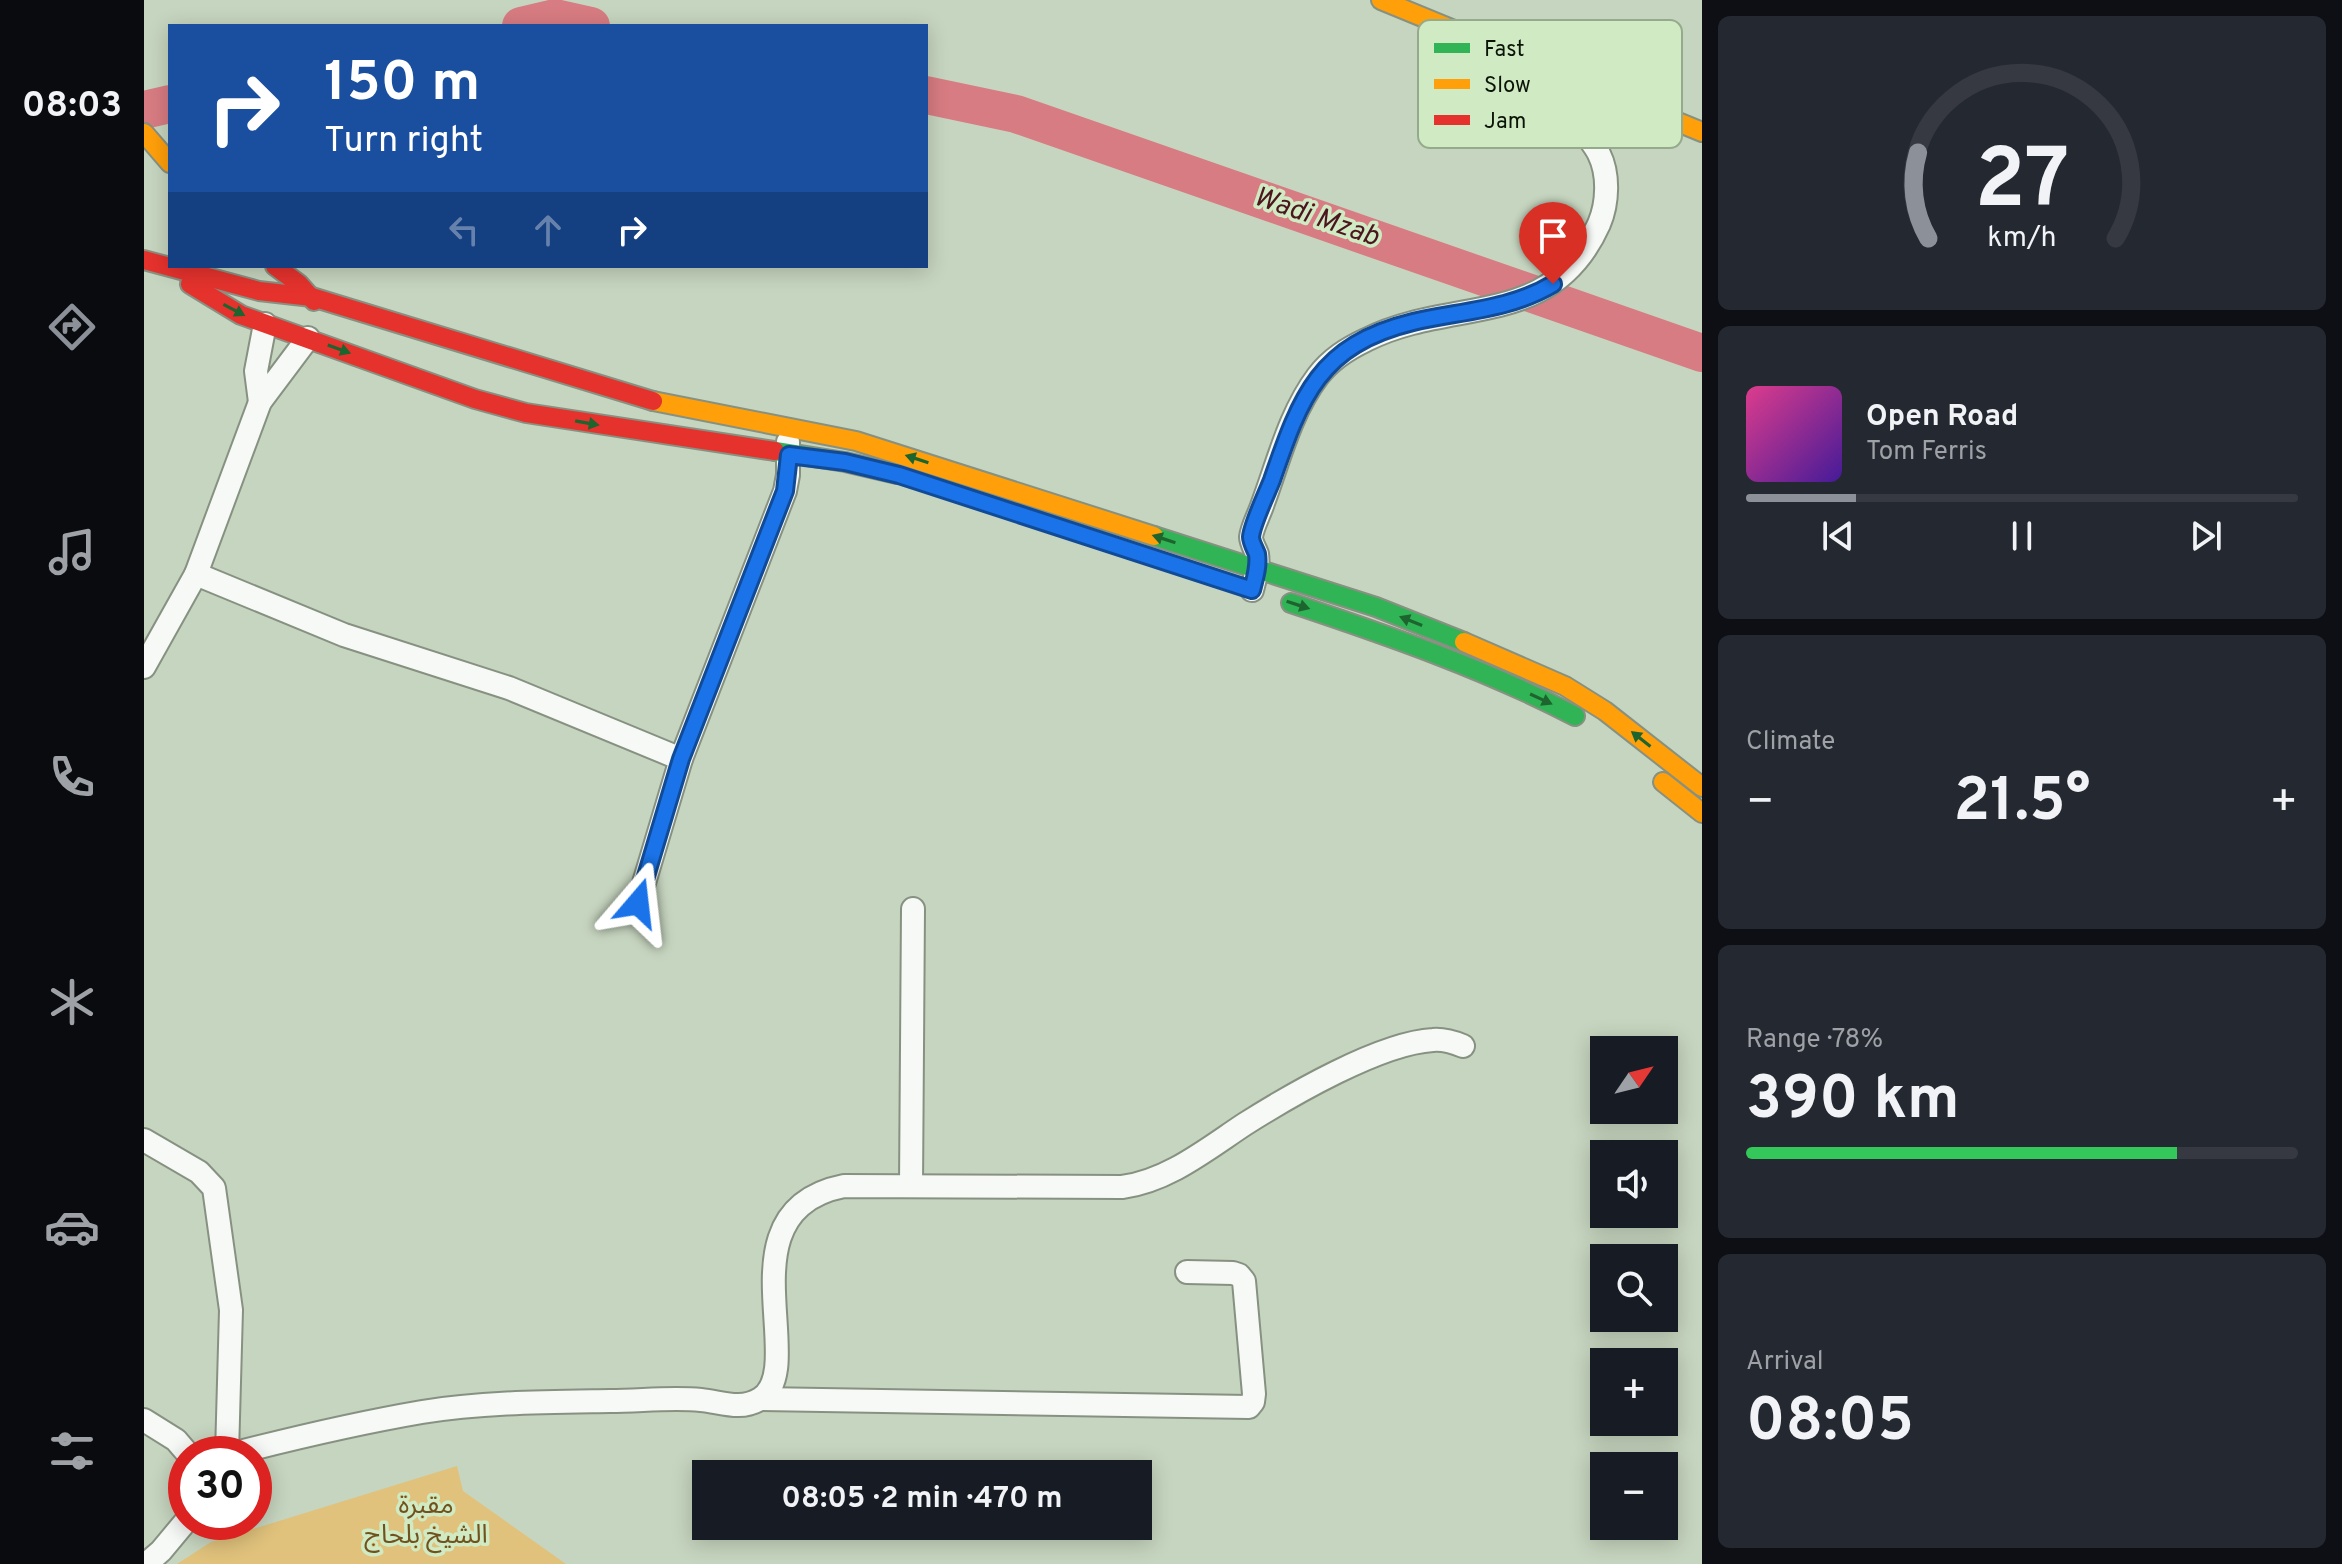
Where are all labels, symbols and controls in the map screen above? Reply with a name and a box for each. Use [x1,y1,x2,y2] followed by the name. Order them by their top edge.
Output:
[1418,20,1682,148] legend
[1484,37,1525,64] text: Fast
[324,50,480,120] text: 150 m
[192,56,296,160] icon: right
[1484,73,1531,100] text: Slow
[22,84,122,130] text: 08:03
[1484,109,1527,136] text: Jam
[324,119,483,165] text: Turn right
[1975,131,2069,236] text: 27
[1249,180,1384,256] water label: Wadi Mzab
[1519,202,1587,284] pin
[442,208,486,252] icon: left
[526,208,570,252] icon: ahead
[610,208,654,252] icon: right
[1531,214,1575,258] icon: arrive
[1987,221,2057,257] text: km/h
[44,299,100,355] icon: directions
[222,304,245,317] one-way arrow
[327,344,351,356] one-way arrow
[1866,399,2018,436] text: Open Road
[575,418,600,430] one-way arrow
[1866,436,1987,469] text: Tom Ferris
[904,453,928,465] one-way arrow
[1816,514,1860,558] icon: previous
[2000,514,2044,558] icon: pause
[2184,514,2228,558] icon: next
[44,524,100,580] icon: music
[1152,532,1176,545] one-way arrow
[1286,600,1310,612] one-way arrow
[1399,614,1423,627] one-way arrow
[1529,692,1552,705] one-way arrow
[1746,726,1835,759] text: Climate
[1631,731,1651,747] one-way arrow
[44,749,100,805] icon: phone
[1953,766,2091,842] text: 21.5°
[1746,776,1774,832] text: −
[2270,776,2298,832] text: +
[596,861,680,945] position arrow
[44,974,100,1030] icon: climate
[1746,1024,1883,1057] text: Range · 78%
[1590,1036,1678,1124] north arrow
[1590,1036,1678,1540] map controls
[1746,1064,1960,1140] text: 390 km
[1590,1140,1678,1228] button: sound
[44,1199,100,1255] icon: car
[1590,1244,1678,1332] button: search
[1746,1346,1824,1379] text: Arrival
[1590,1348,1678,1436] button: +
[1746,1386,1914,1462] text: 08:05
[44,1423,100,1479] icon: filters
[168,1436,272,1540] speed limit sign: 30
[1590,1452,1678,1540] button: −
[781,1481,1063,1518] text: 08:05 · 2 min · 470 m
[364,1490,488,1554] park label: مقبرة الشيخ بلحاج

